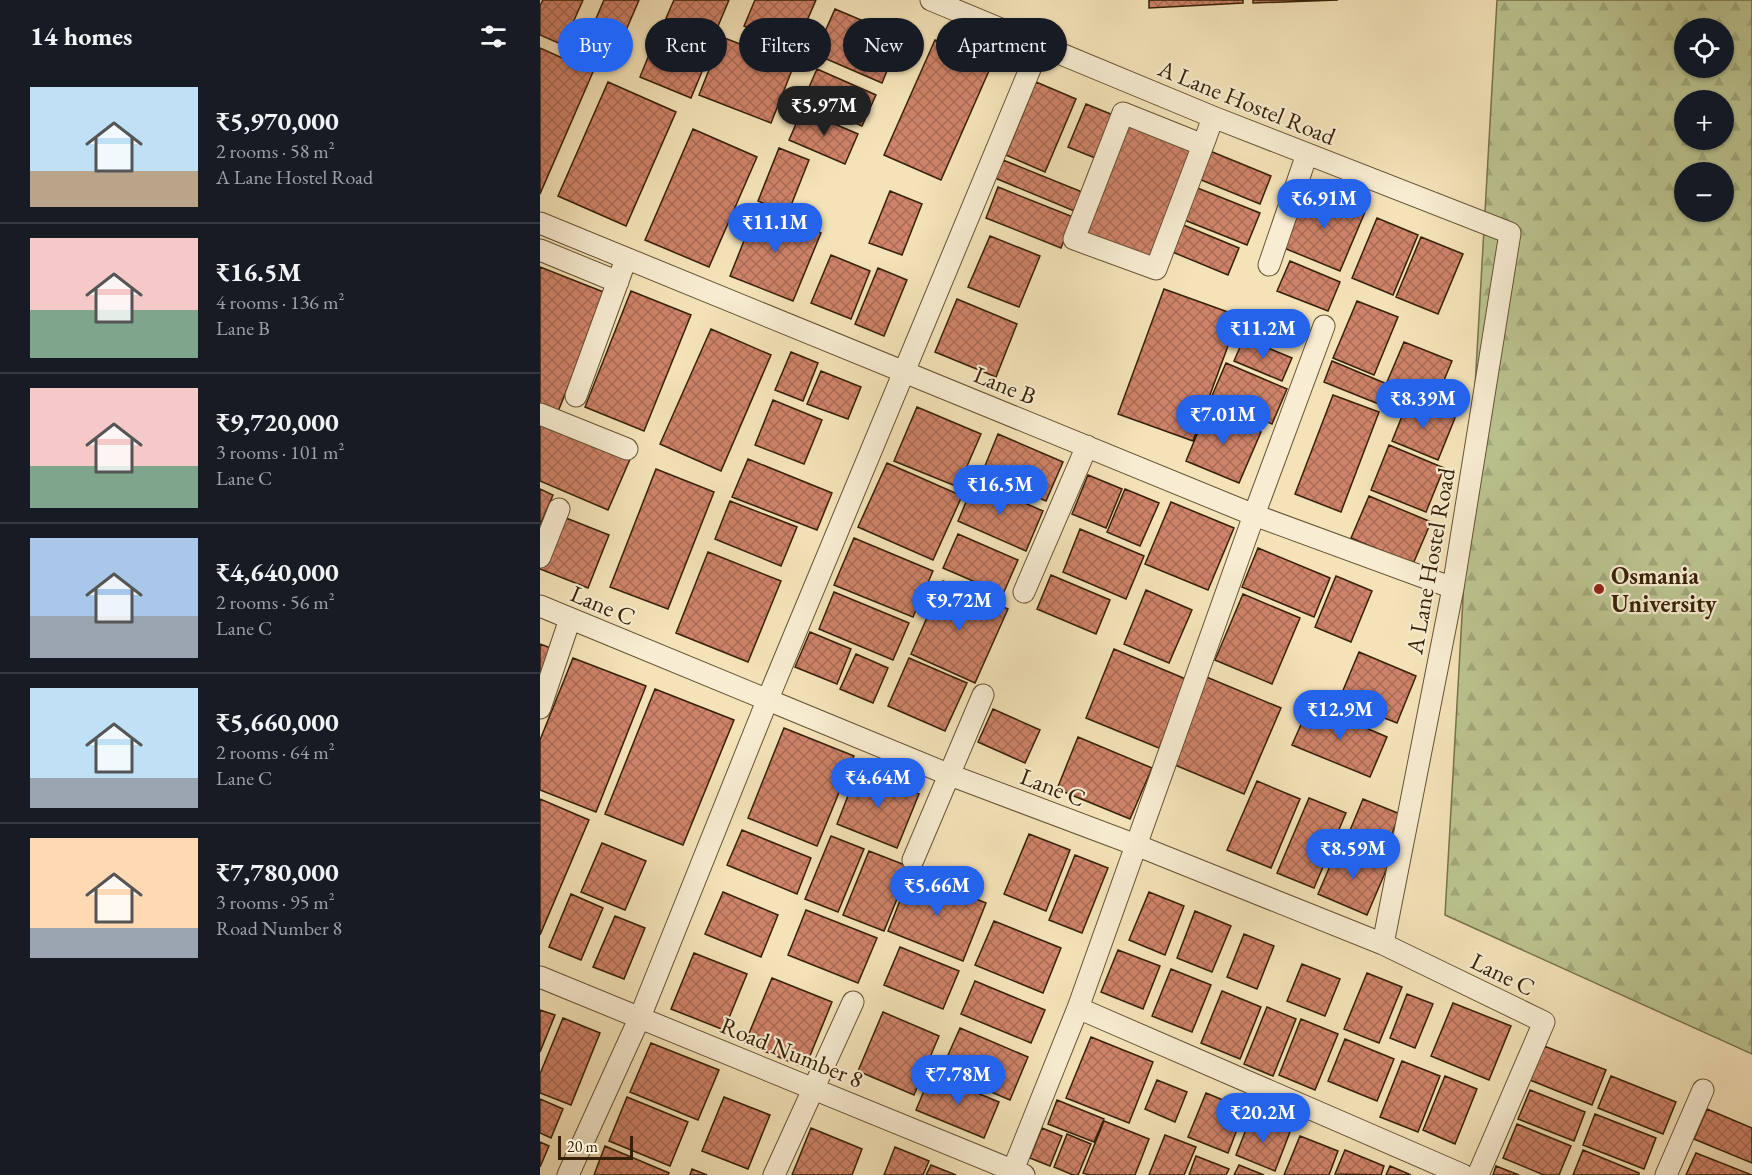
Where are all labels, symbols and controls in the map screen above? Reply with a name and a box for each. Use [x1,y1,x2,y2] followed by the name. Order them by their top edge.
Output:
[558,18,633,72] chip: Buy
[645,18,727,72] chip: Rent
[739,18,831,72] chip: Filters
[843,18,924,72] chip: New
[936,18,1067,72] chip: Apartment
[1674,18,1734,222] map controls
[1674,18,1734,78] button: locate
[30,19,132,53] text: 14 homes
[477,20,510,53] icon: filters
[1153,52,1341,152] street label: A Lane Hostel Road
[775,86,873,137] pin: ₹5.97M
[1674,90,1734,150] button: +
[791,92,857,118] text: ₹5.97M
[216,104,339,138] text: ₹5,970,000
[78,111,150,183] icon: home
[216,138,335,164] text: 2 rooms · 58 m²
[1674,162,1734,222] button: −
[216,164,373,190] text: A Lane Hostel Road
[1275,179,1373,230] pin: ₹6.91M
[1291,185,1357,211] text: ₹6.91M
[726,203,824,254] pin: ₹11.1M
[742,209,808,235] text: ₹11.1M
[216,255,301,289] text: ₹16.5M
[78,262,150,334] icon: home
[216,289,344,315] text: 4 rooms · 136 m²
[1214,309,1312,360] pin: ₹11.2M
[216,315,270,341] text: Lane B
[1230,315,1296,341] text: ₹11.2M
[969,359,1041,411] street label: Lane B
[1374,379,1472,430] pin: ₹8.39M
[1390,385,1456,411] text: ₹8.39M
[1174,395,1272,446] pin: ₹7.01M
[1190,401,1256,427] text: ₹7.01M
[216,405,339,439] text: ₹9,720,000
[78,412,150,484] icon: home
[216,439,344,465] text: 3 rooms · 101 m²
[216,465,272,491] text: Lane C
[951,465,1049,516] pin: ₹16.5M
[1398,465,1462,658] street label: A Lane Hostel Road
[967,471,1033,497] text: ₹16.5M
[216,555,339,589] text: ₹4,640,000
[1611,560,1717,620] place label: Osmania University
[78,562,150,634] icon: home
[566,578,640,632] street label: Lane C
[910,581,1008,632] pin: ₹9.72M
[1592,582,1606,596] marker: Osmania University
[926,587,992,613] text: ₹9.72M
[216,589,335,615] text: 2 rooms · 56 m²
[216,615,272,641] text: Lane C
[1291,690,1389,741] pin: ₹12.9M
[1307,696,1373,722] text: ₹12.9M
[216,705,339,739] text: ₹5,660,000
[78,712,150,784] icon: home
[216,739,335,765] text: 2 rooms · 64 m²
[829,758,927,809] pin: ₹4.64M
[1016,760,1090,814] street label: Lane C
[845,764,911,790] text: ₹4.64M
[216,765,272,791] text: Lane C
[1304,829,1402,880] pin: ₹8.59M
[1320,835,1386,861] text: ₹8.59M
[216,855,339,889] text: ₹7,780,000
[78,862,150,934] icon: home
[888,866,986,917] pin: ₹5.66M
[904,872,970,898] text: ₹5.66M
[216,889,335,915] text: 3 rooms · 95 m²
[216,915,342,941] text: Road Number 8
[1466,945,1540,1003] street label: Lane C
[716,1009,868,1095] street label: Road Number 8
[909,1055,1007,1106] pin: ₹7.78M
[925,1061,991,1087] text: ₹7.78M
[1214,1093,1312,1144] pin: ₹20.2M
[1230,1099,1296,1125] text: ₹20.2M
[558,1133,633,1160] scale bar
[567,1136,598,1157] text: 20 m

